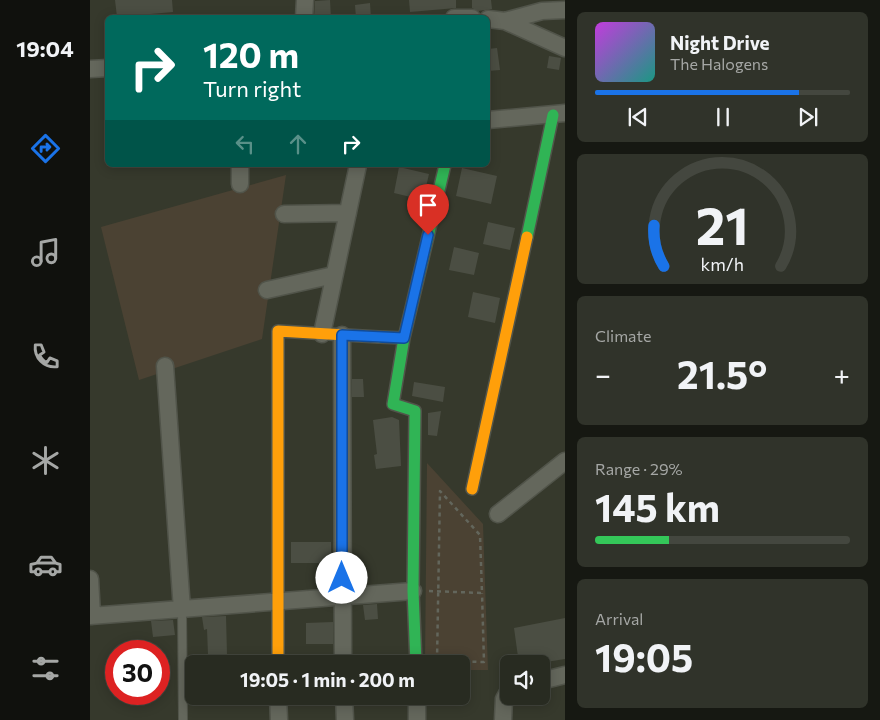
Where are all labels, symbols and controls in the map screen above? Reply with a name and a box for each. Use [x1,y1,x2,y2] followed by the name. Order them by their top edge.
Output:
[670,31,770,54] text: Night Drive
[203,32,299,75] text: 120 m
[16,35,74,62] text: 19:04
[120,35,185,100] icon: right
[670,54,768,73] text: The Halogens
[203,75,301,102] text: Turn right
[624,103,652,131] icon: previous
[709,103,737,131] icon: pause
[794,103,822,131] icon: next
[231,130,259,158] icon: left
[284,130,312,158] icon: ahead
[337,130,365,158] icon: right
[28,131,63,166] icon: directions
[407,184,449,235] pin
[414,191,442,219] icon: arrive
[696,192,749,256] text: 21
[28,235,63,270] icon: music
[701,253,744,275] text: km/h
[595,326,651,345] text: Climate
[28,339,63,374] icon: phone
[677,350,767,397] text: 21.5°
[595,357,611,391] text: −
[834,357,850,391] text: +
[28,443,63,478] icon: climate
[595,459,683,478] text: Range · 29%
[595,483,720,530] text: 145 km
[28,547,63,582] icon: car
[315,551,367,603] position arrow
[595,609,643,628] text: Arrival
[595,633,693,680] text: 19:05
[105,640,170,705] speed limit sign: 30
[28,651,63,686] icon: filters
[500,655,550,705] map controls
[500,655,550,705] button: sound
[240,668,415,691] text: 19:05 · 1 min · 200 m

